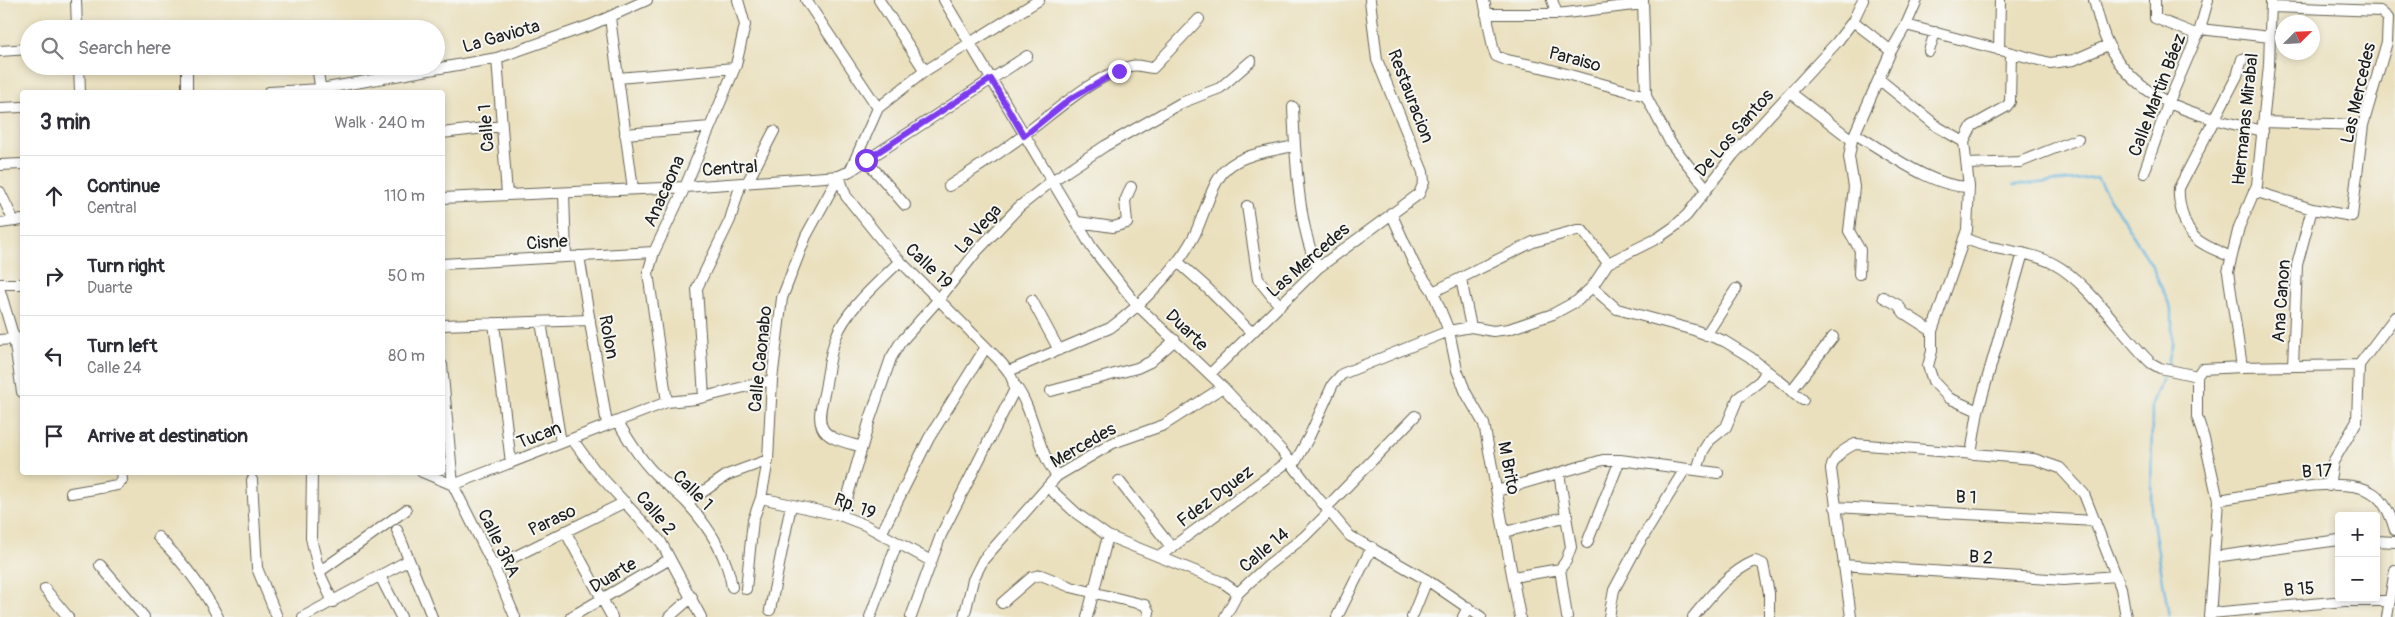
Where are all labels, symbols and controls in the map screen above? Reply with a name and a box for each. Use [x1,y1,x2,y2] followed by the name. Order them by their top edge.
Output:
[460,14,542,58] street label: La Gaviota
[2275,15,2320,60] north arrow
[20,20,445,75] search box
[2123,30,2191,160] street label: Calle Martin Báez
[38,34,66,62] icon: search
[78,36,171,60] text: Search here
[1546,41,1604,78] street label: Paraiso
[2336,41,2381,146] street label: Las Mercedes
[1382,46,1439,146] street label: Restauracion
[2227,52,2264,186] street label: Hermanas Mirabal
[1108,60,1131,83] route end
[1690,85,1779,182] street label: De Los Santos
[473,103,500,153] street label: Calle 1
[40,109,90,136] text: 3 min
[334,113,425,133] text: Walk · 240 m
[855,149,878,172] route start
[639,152,690,231] street label: Anacaona
[701,155,759,182] street label: Central
[87,174,160,198] text: Continue
[40,182,68,210] icon: ahead
[384,186,425,206] text: 110 m
[87,198,137,218] text: Central
[950,200,1007,259] street label: La Vega
[1262,218,1355,303] street label: Las Mercedes
[526,230,569,255] street label: Cisne
[900,238,957,294] street label: Calle 19
[87,254,165,278] text: Turn right
[2267,259,2296,343] street label: Ana Canon
[40,262,68,290] icon: right
[388,266,425,286] text: 50 m
[87,278,132,298] text: Duarte
[743,304,778,413] street label: Calle Caonabo
[1160,304,1213,356] street label: Duarte
[593,313,624,361] street label: Rolon
[87,334,157,358] text: Turn left
[40,342,68,370] icon: left
[388,346,425,366] text: 80 m
[87,358,142,378] text: Calle 24
[514,417,565,454] street label: Tucan
[1046,417,1120,473] street label: Mercedes
[40,422,68,450] icon: arrive
[87,424,248,448] text: Arrive at destination
[1492,440,1525,497] street label: M Brito
[2301,459,2333,484] street label: B 17
[1173,460,1258,533] street label: Fdez Dguez
[668,465,718,515] street label: Calle 1
[1955,485,1977,510] street label: B 1
[630,486,681,540] street label: Calle 2
[831,488,879,525] street label: Rp. 19
[525,499,580,542] street label: Paraso
[472,505,525,581] street label: Calle 3RA
[2335,512,2380,602] map controls
[2335,512,2380,557] button: +
[1235,522,1294,578] street label: Calle 14
[1968,545,1994,570] street label: B 2
[586,552,641,598] street label: Duarte
[2335,557,2380,602] button: −
[2283,577,2315,602] street label: B 15

